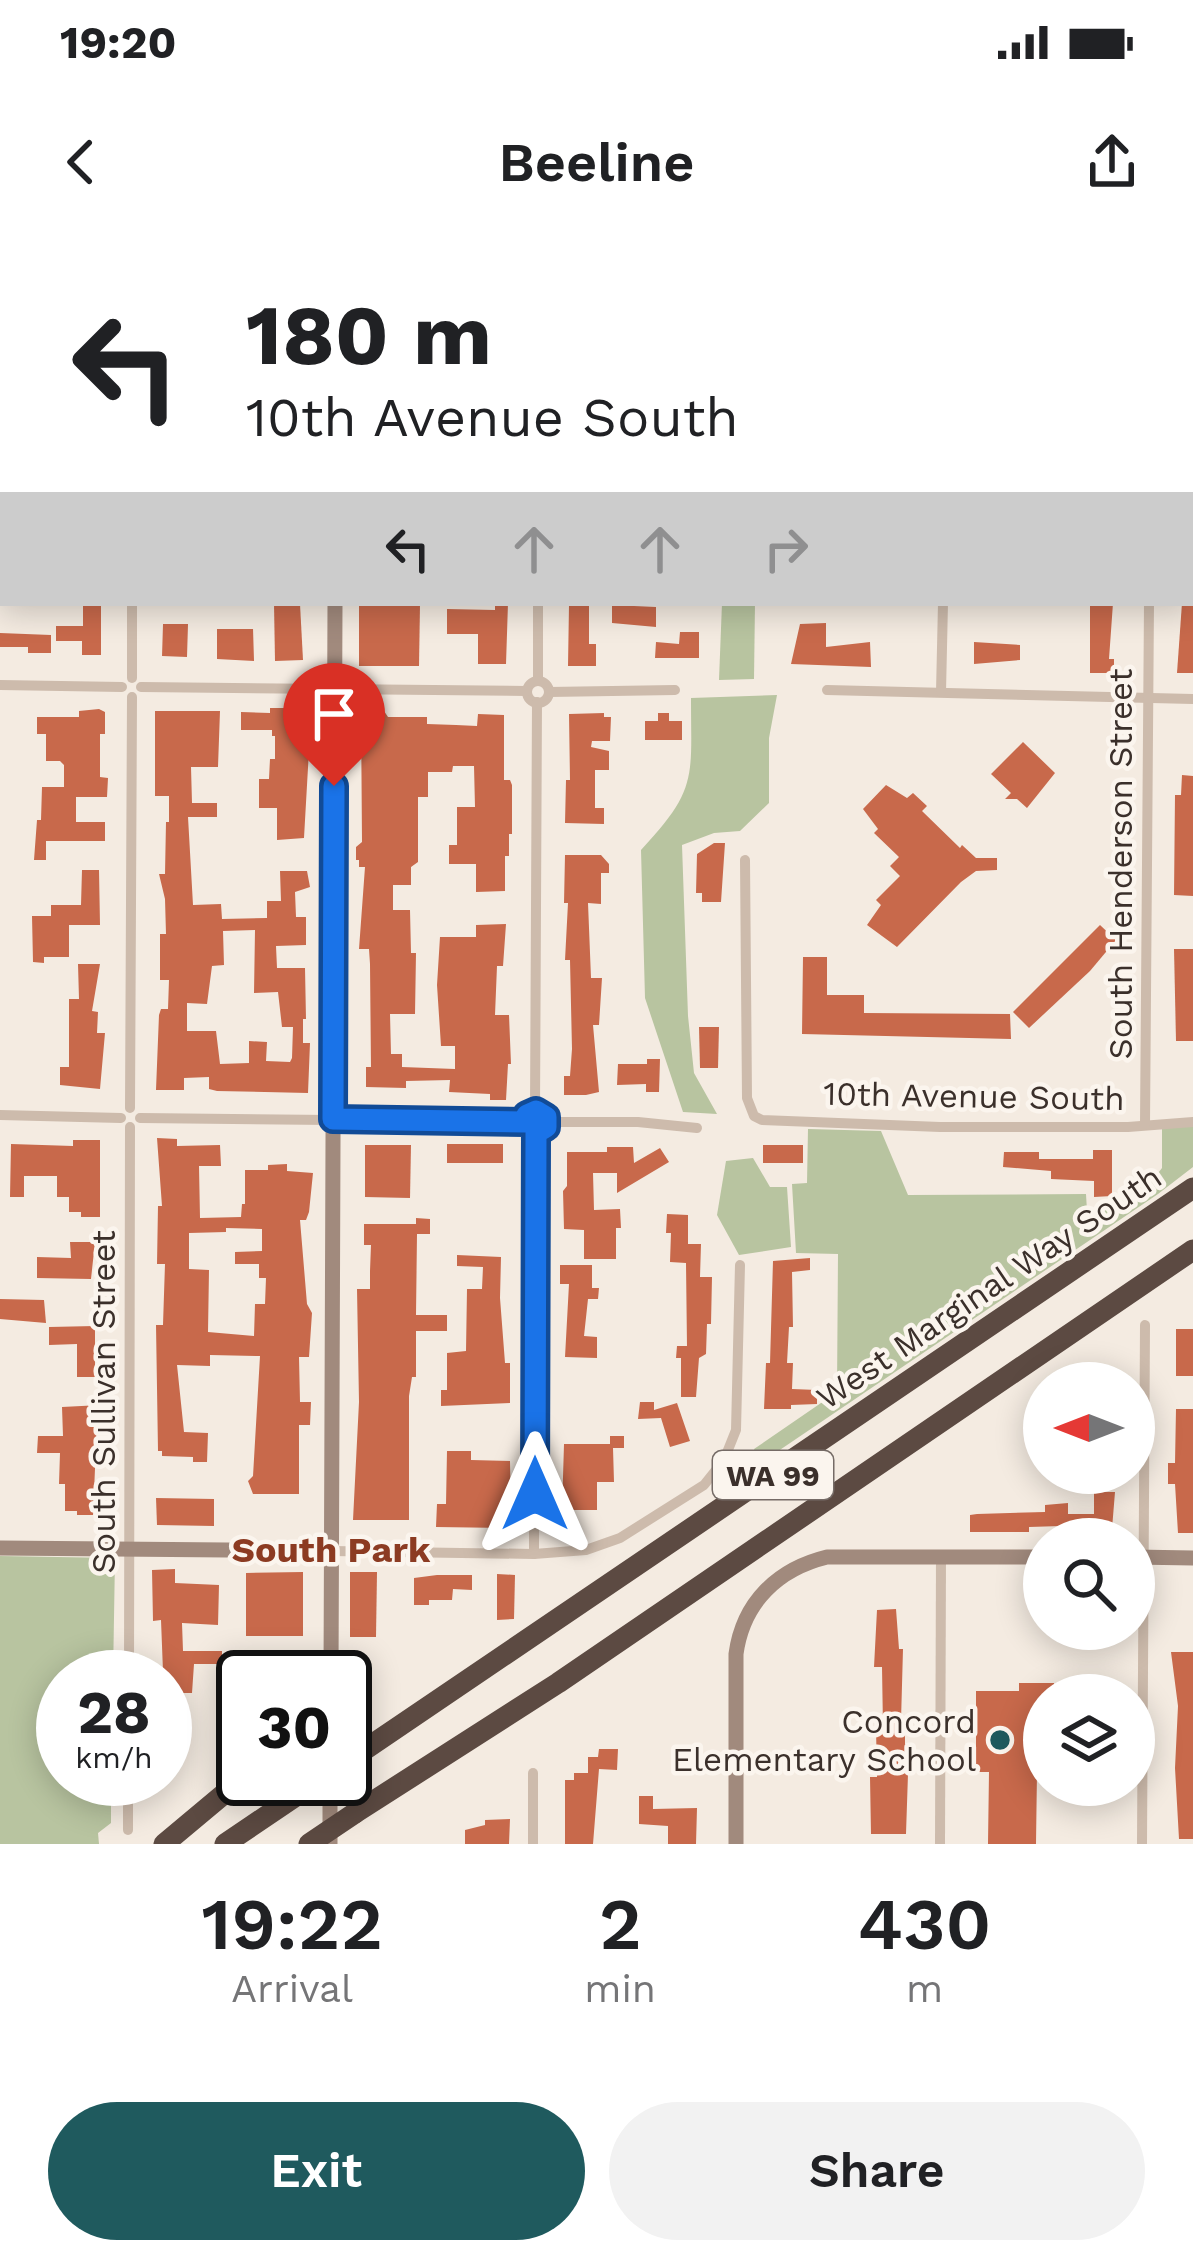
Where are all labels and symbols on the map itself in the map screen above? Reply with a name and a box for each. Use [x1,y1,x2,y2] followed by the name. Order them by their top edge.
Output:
[283,663,385,786] pin
[1101,668,1140,1059] street label: South Henderson Street
[823,1074,1125,1118] street label: 10th Avenue South
[809,1157,1169,1417] street label: West Marginal Way South
[84,1230,123,1574] street label: South Sullivan Street
[1023,1362,1155,1494] north arrow
[472,1431,598,1557] position arrow
[713,1451,833,1499] road number: WA 99
[232,1529,431,1571] district label: South Park
[216,1650,372,1806] speed limit sign: 30
[672,1702,976,1779] place label: Concord Elementary School
[987,1727,1013,1753] marker: Concord Elementary School

